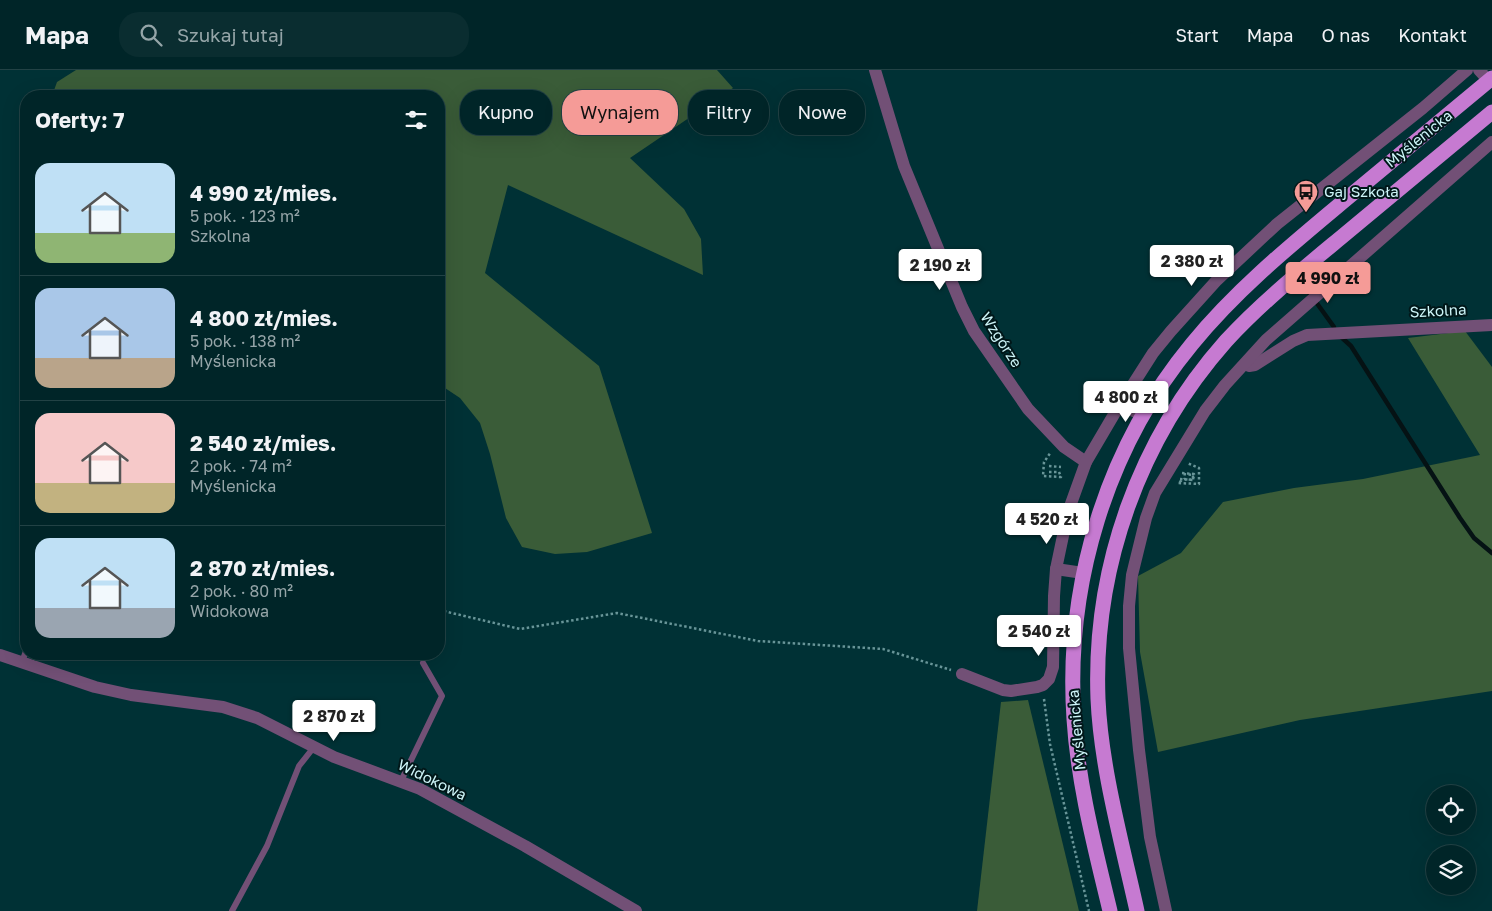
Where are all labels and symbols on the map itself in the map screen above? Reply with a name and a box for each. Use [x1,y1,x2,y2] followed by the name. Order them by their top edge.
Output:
[1381,106,1455,171] street label: Myślenicka
[1293,179,1319,213] bus stop icon: Gaj Szkoła
[1324,182,1399,200] place label: Gaj Szkoła
[1140,244,1244,287] pin: 2 380 zł
[888,248,992,291] pin: 2 190 zł
[1276,262,1380,304] pin: 4 990 zł
[1409,300,1467,320] street label: Szkolna
[977,308,1027,371] street label: Wzgórze
[1074,380,1178,423] pin: 4 800 zł
[995,502,1099,545] pin: 4 520 zł
[987,614,1091,657] pin: 2 540 zł
[1064,689,1088,771] street label: Myślenicka
[282,700,386,742] pin: 2 870 zł
[395,755,470,803] street label: Widokowa

